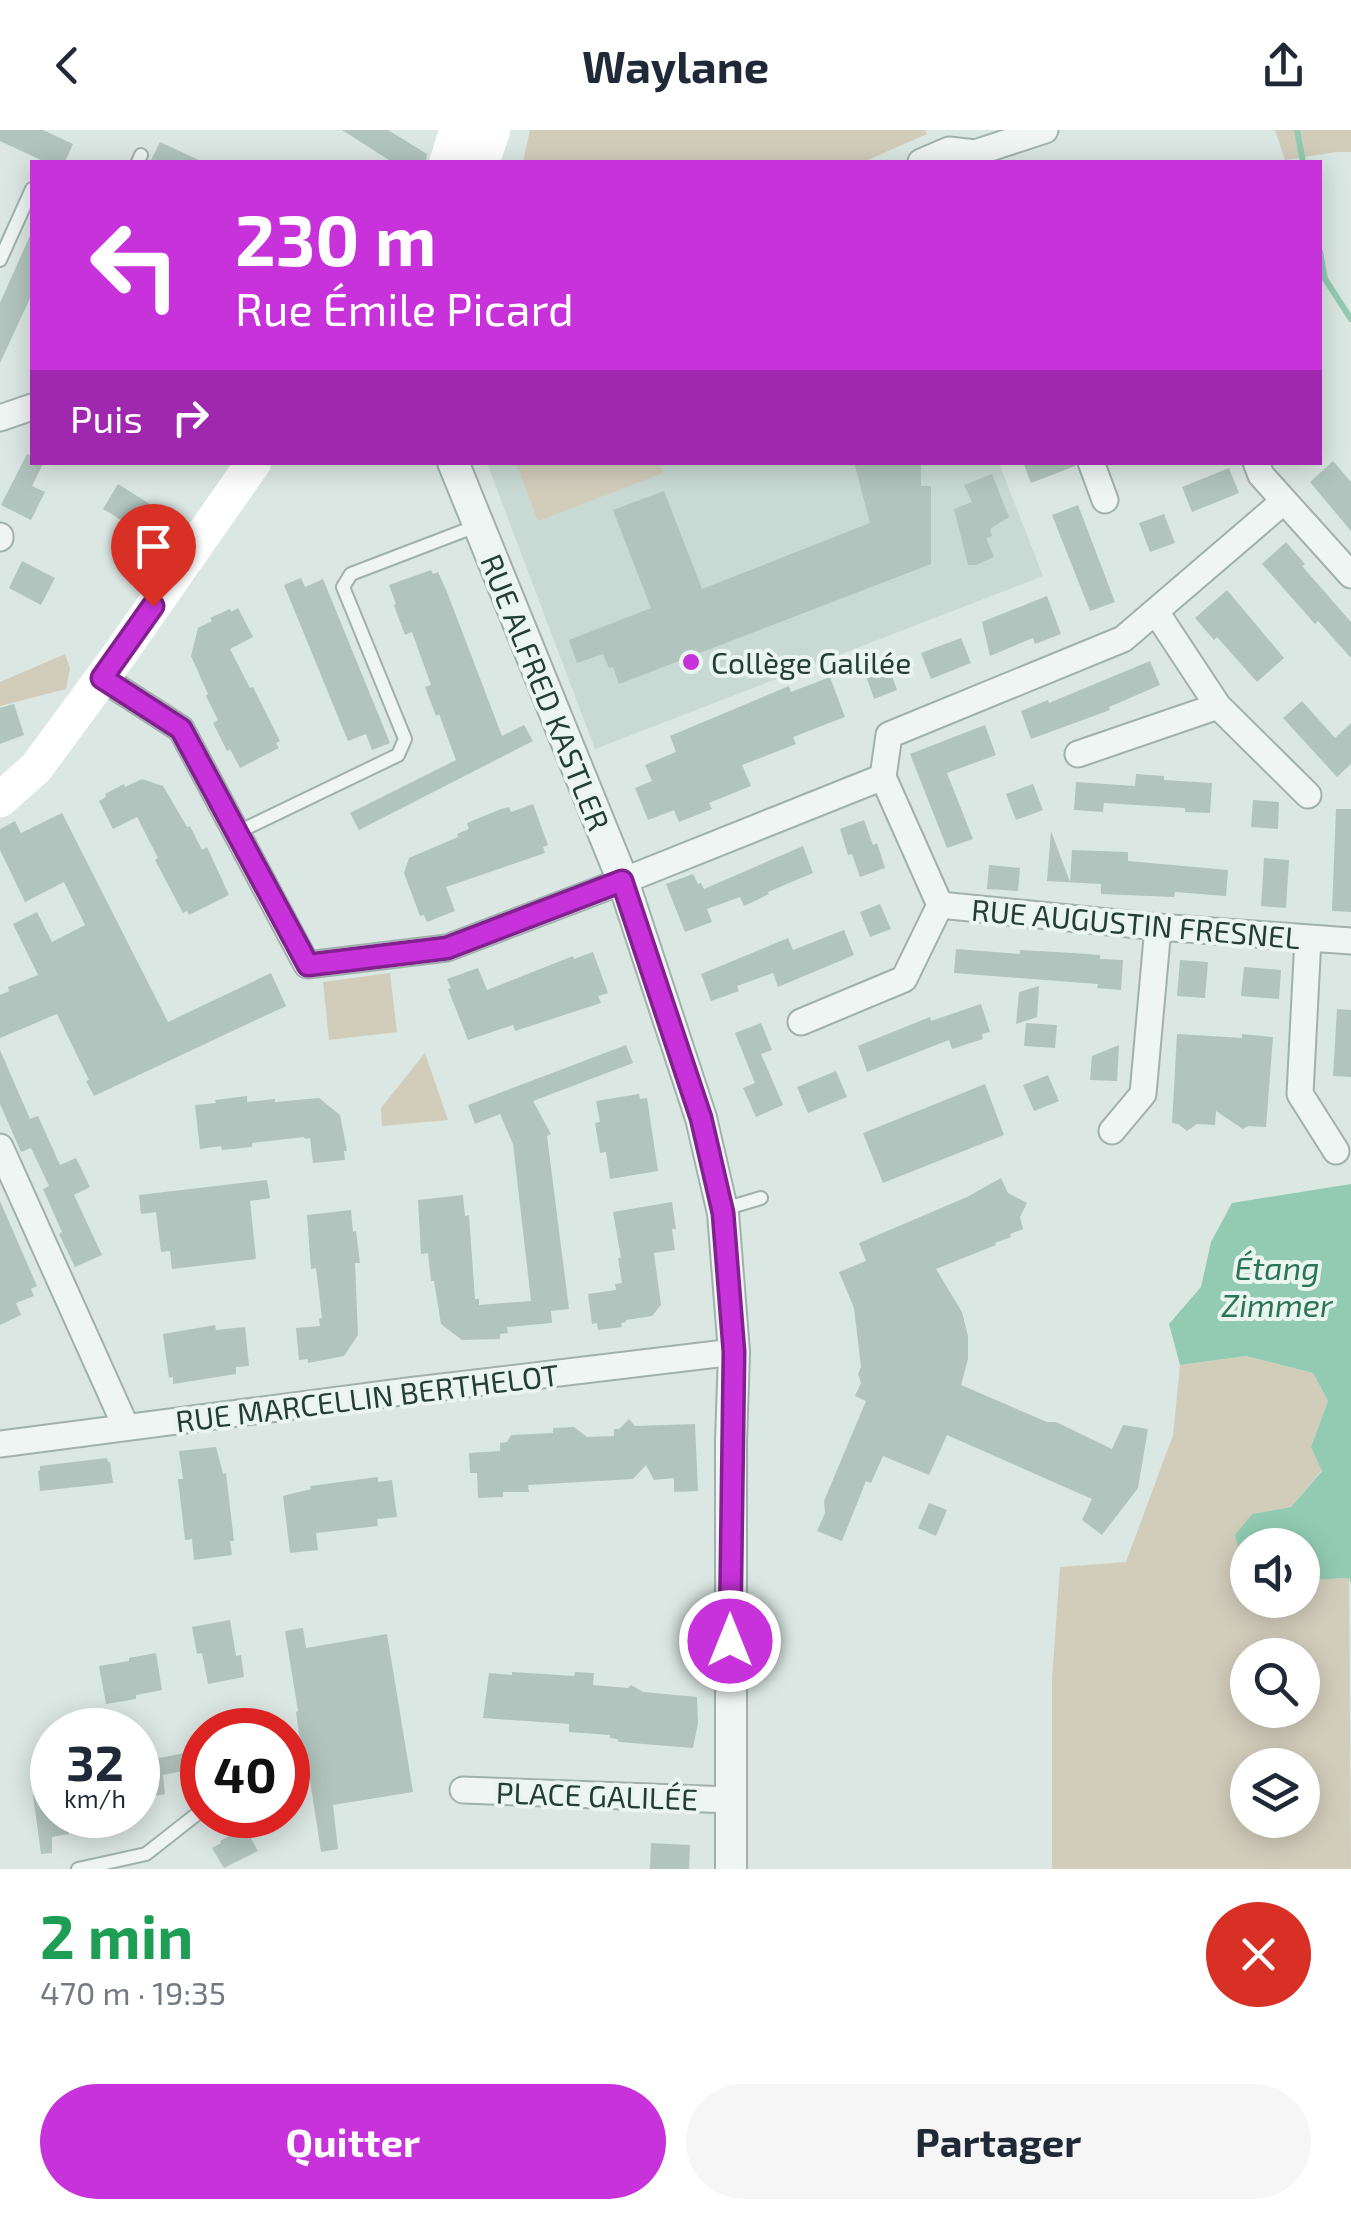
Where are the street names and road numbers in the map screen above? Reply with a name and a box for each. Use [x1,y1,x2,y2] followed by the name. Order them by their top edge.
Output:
[474,549,618,835] street label: RUE ALFRED KASTLER
[970,891,1302,955] street label: RUE AUGUSTIN FRESNEL
[173,1356,561,1438] street label: RUE MARCELLIN BERTHELOT
[495,1773,699,1817] street label: PLACE GALILÉE

